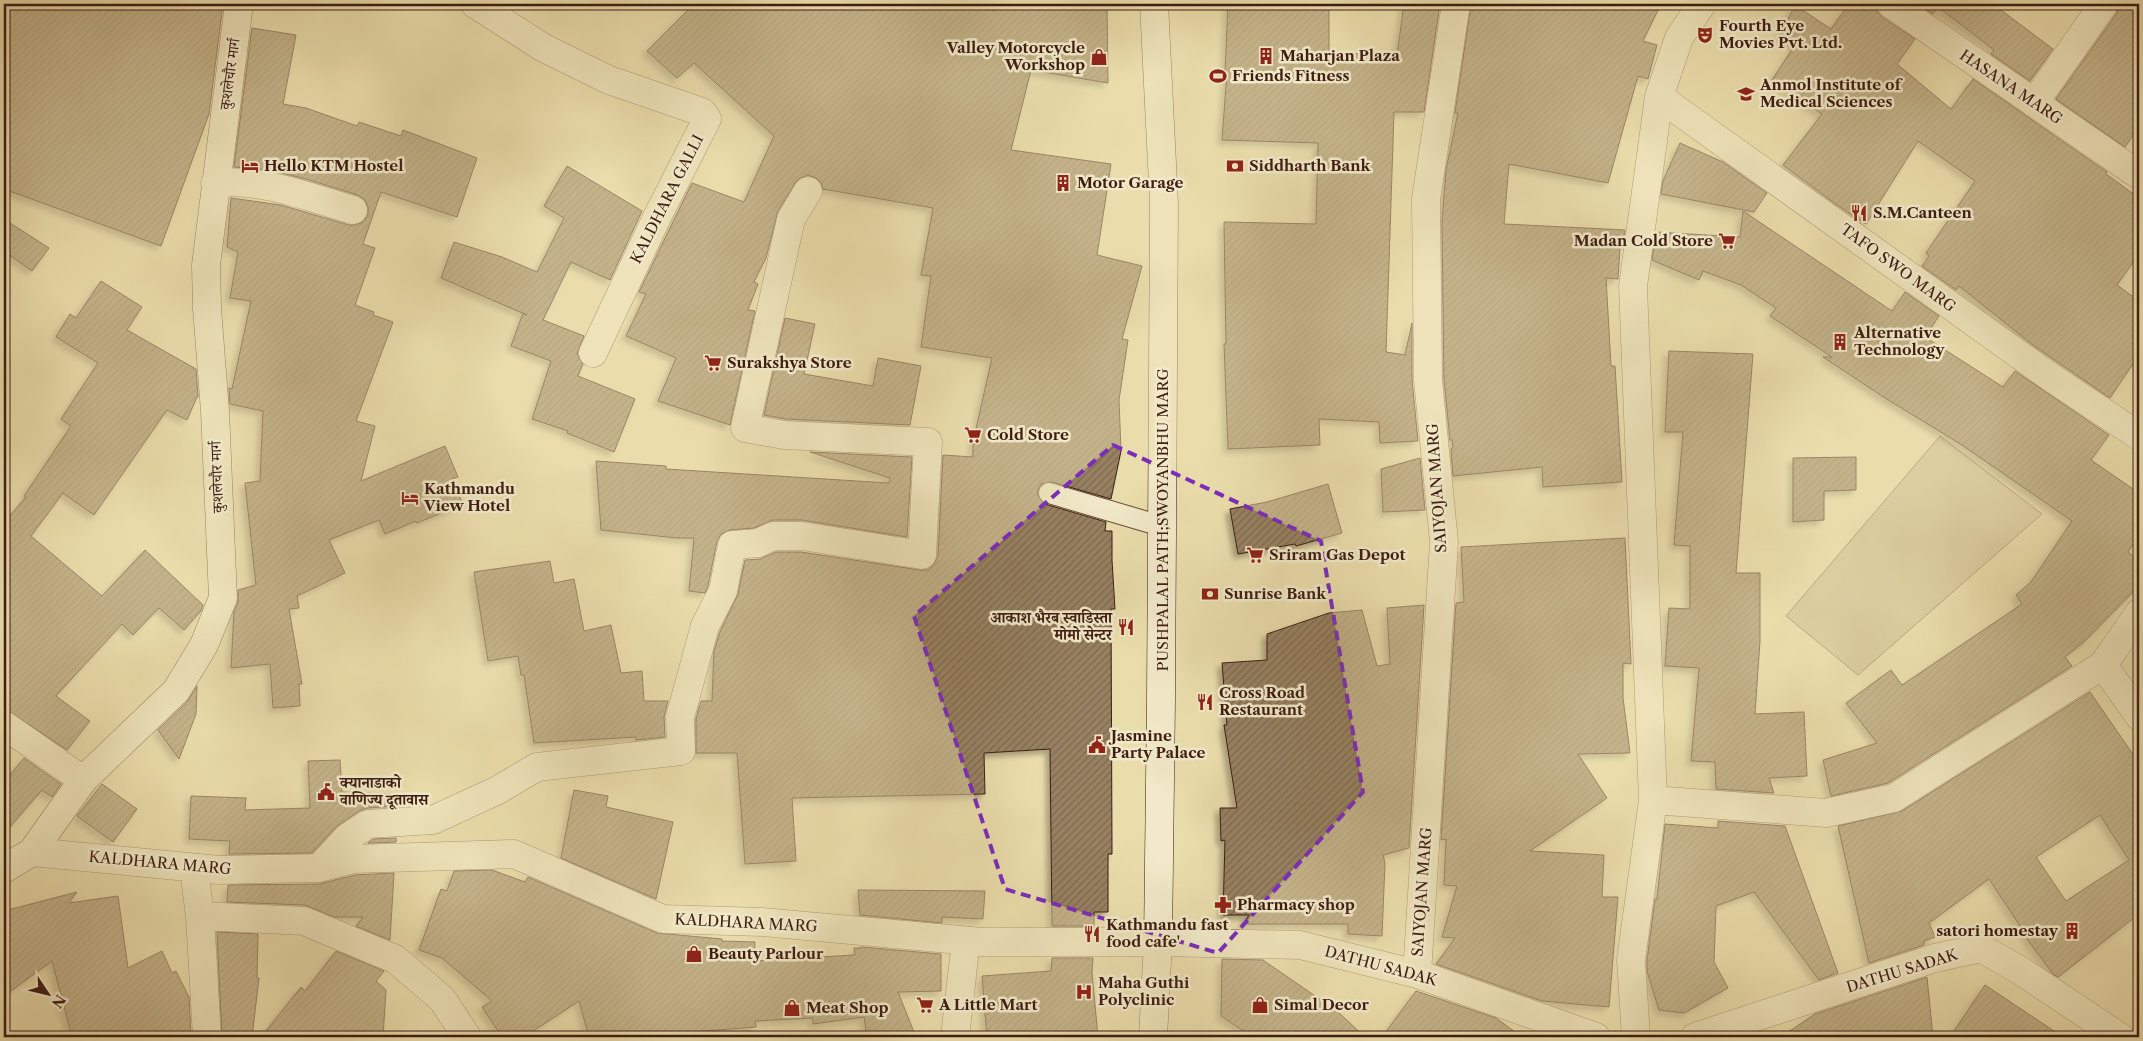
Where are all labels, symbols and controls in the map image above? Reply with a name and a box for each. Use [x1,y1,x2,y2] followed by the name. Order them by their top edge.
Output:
[1719,16,1842,52] place label: Fourth Eye Movies Pvt. Ltd.
[1695,25,1715,45] theatre icon: Fourth Eye Movies Pvt. Ltd.
[215,36,244,112] street label: कुशलेचौर मार्ग
[946,38,1085,74] place label: Valley Motorcycle Workshop
[1956,45,2066,128] street label: HASANA MARG
[1256,46,1276,66] building icon: Maharjan Plaza
[1280,46,1400,65] place label: Maharjan Plaza
[1089,47,1109,67] shop icon: Valley Motorcycle Workshop
[1208,66,1228,86] sports icon: Friends Fitness
[1232,66,1349,85] place label: Friends Fitness
[1759,75,1903,111] place label: Anmol Institute of Medical Sciences
[1736,84,1756,104] school or university icon: Anmol Institute of Medical Sciences
[626,131,707,267] street label: KALDHARA GALLI
[240,156,260,176] hotel icon: Hello KTM Hostel
[264,156,403,175] place label: Hello KTM Hostel
[1225,156,1245,176] bank icon: Siddharth Bank
[1249,156,1371,175] place label: Siddharth Bank
[1053,173,1073,193] building icon: Motor Garage
[1077,173,1183,192] place label: Motor Garage
[1849,203,1869,223] restaurant icon: S.M.Canteen
[1873,203,1972,222] place label: S.M.Canteen
[1837,219,1960,316] street label: TAFO SWO MARG
[1574,231,1713,250] place label: Madan Cold Store
[1717,231,1737,251] supermarket icon: Madan Cold Store
[1853,323,1945,359] place label: Alternative Technology
[1830,332,1850,352] building icon: Alternative Technology
[703,353,723,373] supermarket icon: Surakshya Store
[727,353,852,372] place label: Surakshya Store
[1153,368,1172,672] street label: PUSHPALAL PATH;SWOYANBHU MARG
[1422,423,1451,553] street label: SAIYOJAN MARG
[963,425,983,445] supermarket icon: Cold Store
[987,425,1069,444] place label: Cold Store
[206,440,227,514] street label: कुशलेचौर मार्ग
[423,479,515,515] place label: Kathmandu View Hotel
[400,488,420,508] hotel icon: Kathmandu View Hotel
[1245,545,1265,565] supermarket icon: Sriram Gas Depot
[1269,545,1406,564] place label: Sriram Gas Depot
[1200,584,1220,604] bank icon: Sunrise Bank
[1224,584,1327,603] place label: Sunrise Bank
[990,608,1114,644] place label: आकाश भैरब स्वाडिस्ता मोमो सेन्टर
[1116,617,1136,637] restaurant icon: आकाश भैरब स्वाडिस्ता मोमो सेन्टर
[1219,683,1305,719] place label: Cross Road Restaurant
[1195,692,1215,712] restaurant icon: Cross Road Restaurant
[1108,726,1205,762] place label: Jasmine Party Palace
[1087,735,1107,755] public building icon: Jasmine Party Palace
[339,773,430,810] place label: क्यानाडाको वाणिज्य दूतावास
[316,782,336,802] public building icon: क्यानाडाको वाणिज्य दूतावास
[1407,827,1436,957] street label: SAIYOJAN MARG
[88,847,232,878] street label: KALDHARA MARG
[1213,895,1233,915] pharmacy icon: Pharmacy shop
[1237,895,1355,914] place label: Pharmacy shop
[674,909,818,936] street label: KALDHARA MARG
[1106,915,1228,951] place label: Kathmandu fast food cafe'
[1936,921,2059,940] place label: satori homestay
[2062,921,2082,941] building icon: satori homestay
[1082,924,1102,944] restaurant icon: Kathmandu fast food cafe'
[1323,941,1441,990] street label: DATHU SADAK
[684,944,704,964] shop icon: Beauty Parlour
[708,944,824,963] place label: Beauty Parlour
[1844,944,1961,997] street label: DATHU SADAK
[22,968,72,1018] north arrow
[1098,973,1190,1009] place label: Maha Guthi Polyclinic
[1074,982,1094,1002] hospital icon: Maha Guthi Polyclinic
[48,991,70,1012] text: N
[915,995,935,1015] supermarket icon: A Little Mart
[938,995,1037,1014] place label: A Little Mart
[1250,995,1270,1015] shop icon: Simal Decor
[1274,995,1369,1014] place label: Simal Decor
[782,998,802,1018] shop icon: Meat Shop
[806,998,888,1017] place label: Meat Shop

